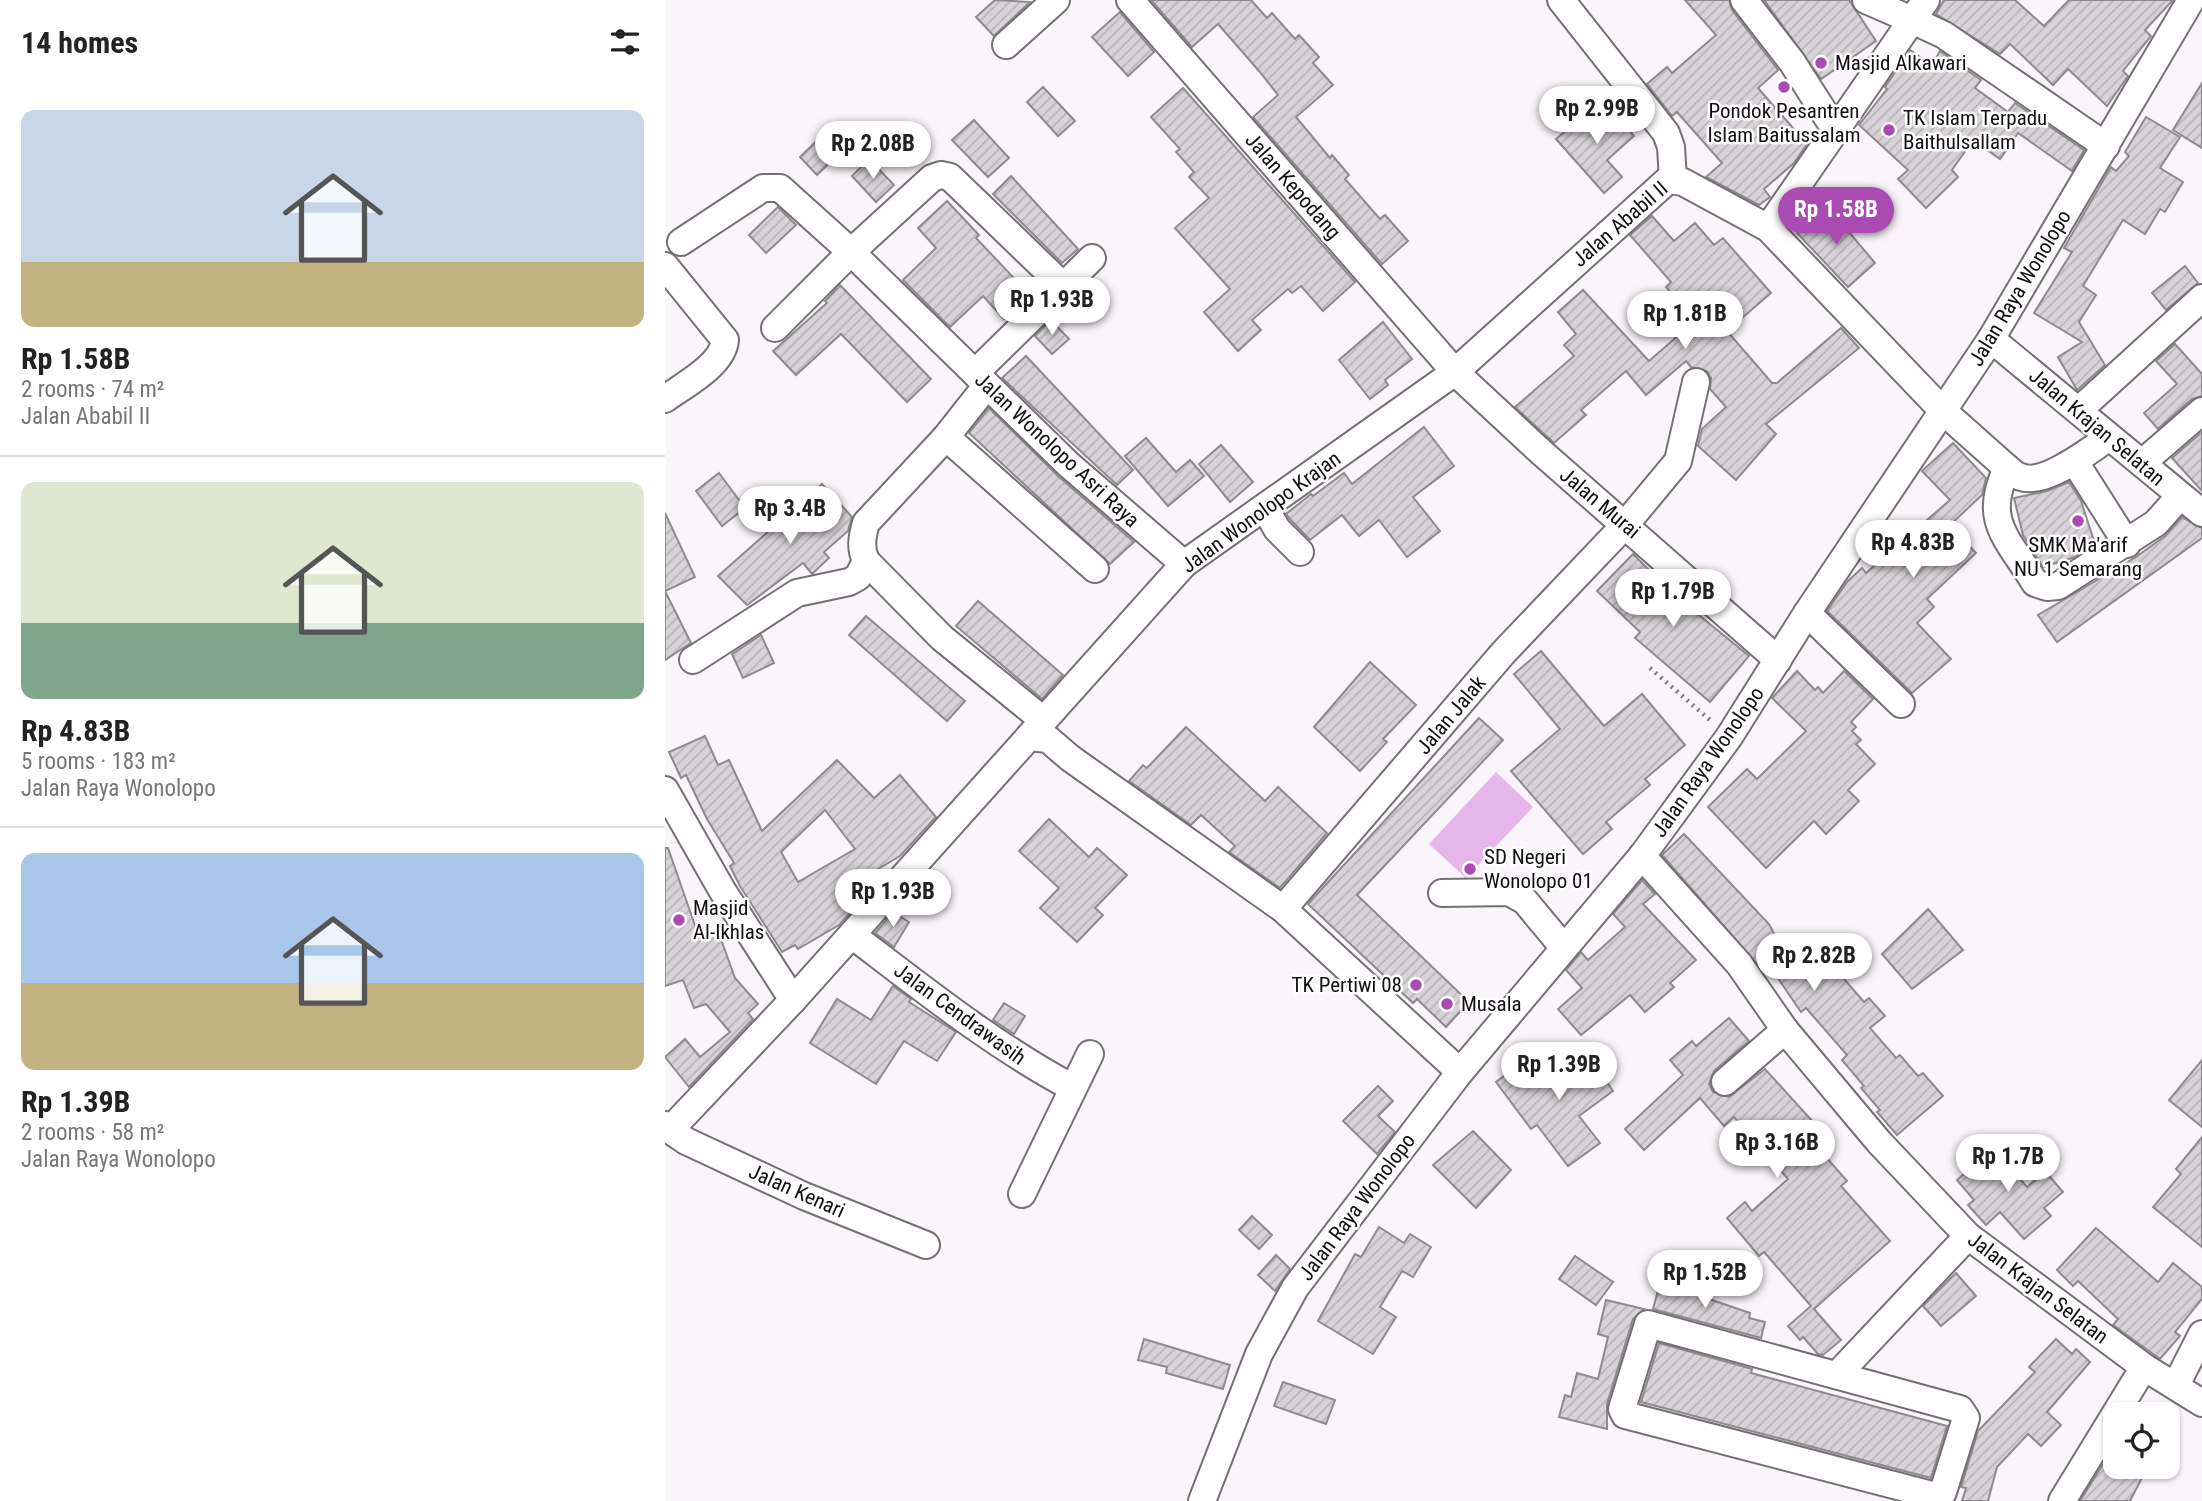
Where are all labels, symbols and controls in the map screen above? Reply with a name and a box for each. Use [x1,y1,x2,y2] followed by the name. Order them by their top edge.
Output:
[606,23,644,61] icon: filters
[21,25,138,60] text: 14 homes
[1835,51,1967,75] place label: Masjid Alkawari
[1813,55,1829,71] marker: Masjid Alkawari
[1776,79,1792,95] marker: Pondok Pesantren Islam Baitussalam
[1525,86,1669,146] pin: Rp 2.99B
[1555,95,1639,122] text: Rp 2.99B
[1708,99,1860,147] place label: Pondok Pesantren Islam Baitussalam
[1903,106,2047,154] place label: TK Islam Terpadu Baithulsallam
[801,122,945,181] pin: Rp 2.08B
[1881,122,1897,138] marker: TK Islam Terpadu Baithulsallam
[1240,128,1346,244] street label: Jalan Kepodang
[831,130,915,157] text: Rp 2.08B
[270,155,396,281] icon: home
[1568,176,1672,272] street label: Jalan Ababil II
[1764,188,1908,247] pin: Rp 1.58B
[1794,196,1878,223] text: Rp 1.58B
[1964,206,2076,370] street label: Jalan Raya Wonolopo
[980,278,1124,337] pin: Rp 1.93B
[1010,286,1094,313] text: Rp 1.93B
[1613,292,1757,351] pin: Rp 1.81B
[1643,300,1727,327] text: Rp 1.81B
[21,341,130,376] text: Rp 1.58B
[2024,363,2170,491] street label: Jalan Krajan Selatan
[970,368,1144,532] street label: Jalan Wonolopo Asri Raya
[21,376,164,403] text: 2 rooms · 74 m²
[21,403,150,430] text: Jalan Ababil II
[1177,446,1345,578] street label: Jalan Wonolopo Krajan
[1555,463,1645,543] street label: Jalan Murai
[725,486,855,546] pin: Rp 3.4B
[754,495,826,522] text: Rp 3.4B
[2070,513,2086,529] marker: SMK Ma'arif NU 1 Semarang
[1841,520,1985,580] pin: Rp 4.83B
[270,527,396,653] icon: home
[1871,529,1955,556] text: Rp 4.83B
[2014,533,2142,581] place label: SMK Ma'arif NU 1 Semarang
[1601,570,1745,629] pin: Rp 1.79B
[1631,578,1715,605] text: Rp 1.79B
[1411,671,1491,759] street label: Jalan Jalak
[1647,682,1769,842] street label: Jalan Raya Wonolopo
[21,713,130,748] text: Rp 4.83B
[21,748,176,775] text: 5 rooms · 183 m²
[21,775,216,802] text: Jalan Raya Wonolopo
[1484,845,1593,893] place label: SD Negeri Wonolopo 01
[1462,861,1478,877] marker: SD Negeri Wonolopo 01
[821,870,965,929] pin: Rp 1.93B
[851,878,935,905] text: Rp 1.93B
[693,896,764,944] place label: Masjid Al-Ikhlas
[270,898,396,1024] icon: home
[671,912,687,928] marker: Masjid Al-Ikhlas
[1742,934,1886,993] pin: Rp 2.82B
[1772,942,1856,969] text: Rp 2.82B
[890,958,1030,1070] street label: Jalan Cendrawasih
[1291,973,1402,997] place label: TK Pertiwi 08
[1408,977,1424,993] marker: TK Pertiwi 08
[1461,992,1522,1016] place label: Musala
[1439,996,1455,1012] marker: Musala
[1487,1042,1631,1102] pin: Rp 1.39B
[1517,1051,1601,1078] text: Rp 1.39B
[21,1084,130,1119] text: Rp 1.39B
[21,1119,164,1146] text: 2 rooms · 58 m²
[1705,1120,1849,1180] pin: Rp 3.16B
[1294,1129,1420,1285] street label: Jalan Raya Wonolopo
[1735,1129,1819,1156] text: Rp 3.16B
[1943,1134,2073,1194] pin: Rp 1.7B
[1972,1143,2044,1170] text: Rp 1.7B
[21,1146,216,1173] text: Jalan Raya Wonolopo
[745,1159,849,1223] street label: Jalan Kenari
[1963,1227,2113,1349] street label: Jalan Krajan Selatan
[1633,1250,1777,1310] pin: Rp 1.52B
[1663,1259,1747,1286] text: Rp 1.52B
[2103,1402,2180,1479] map controls
[2103,1402,2180,1479] button: locate

